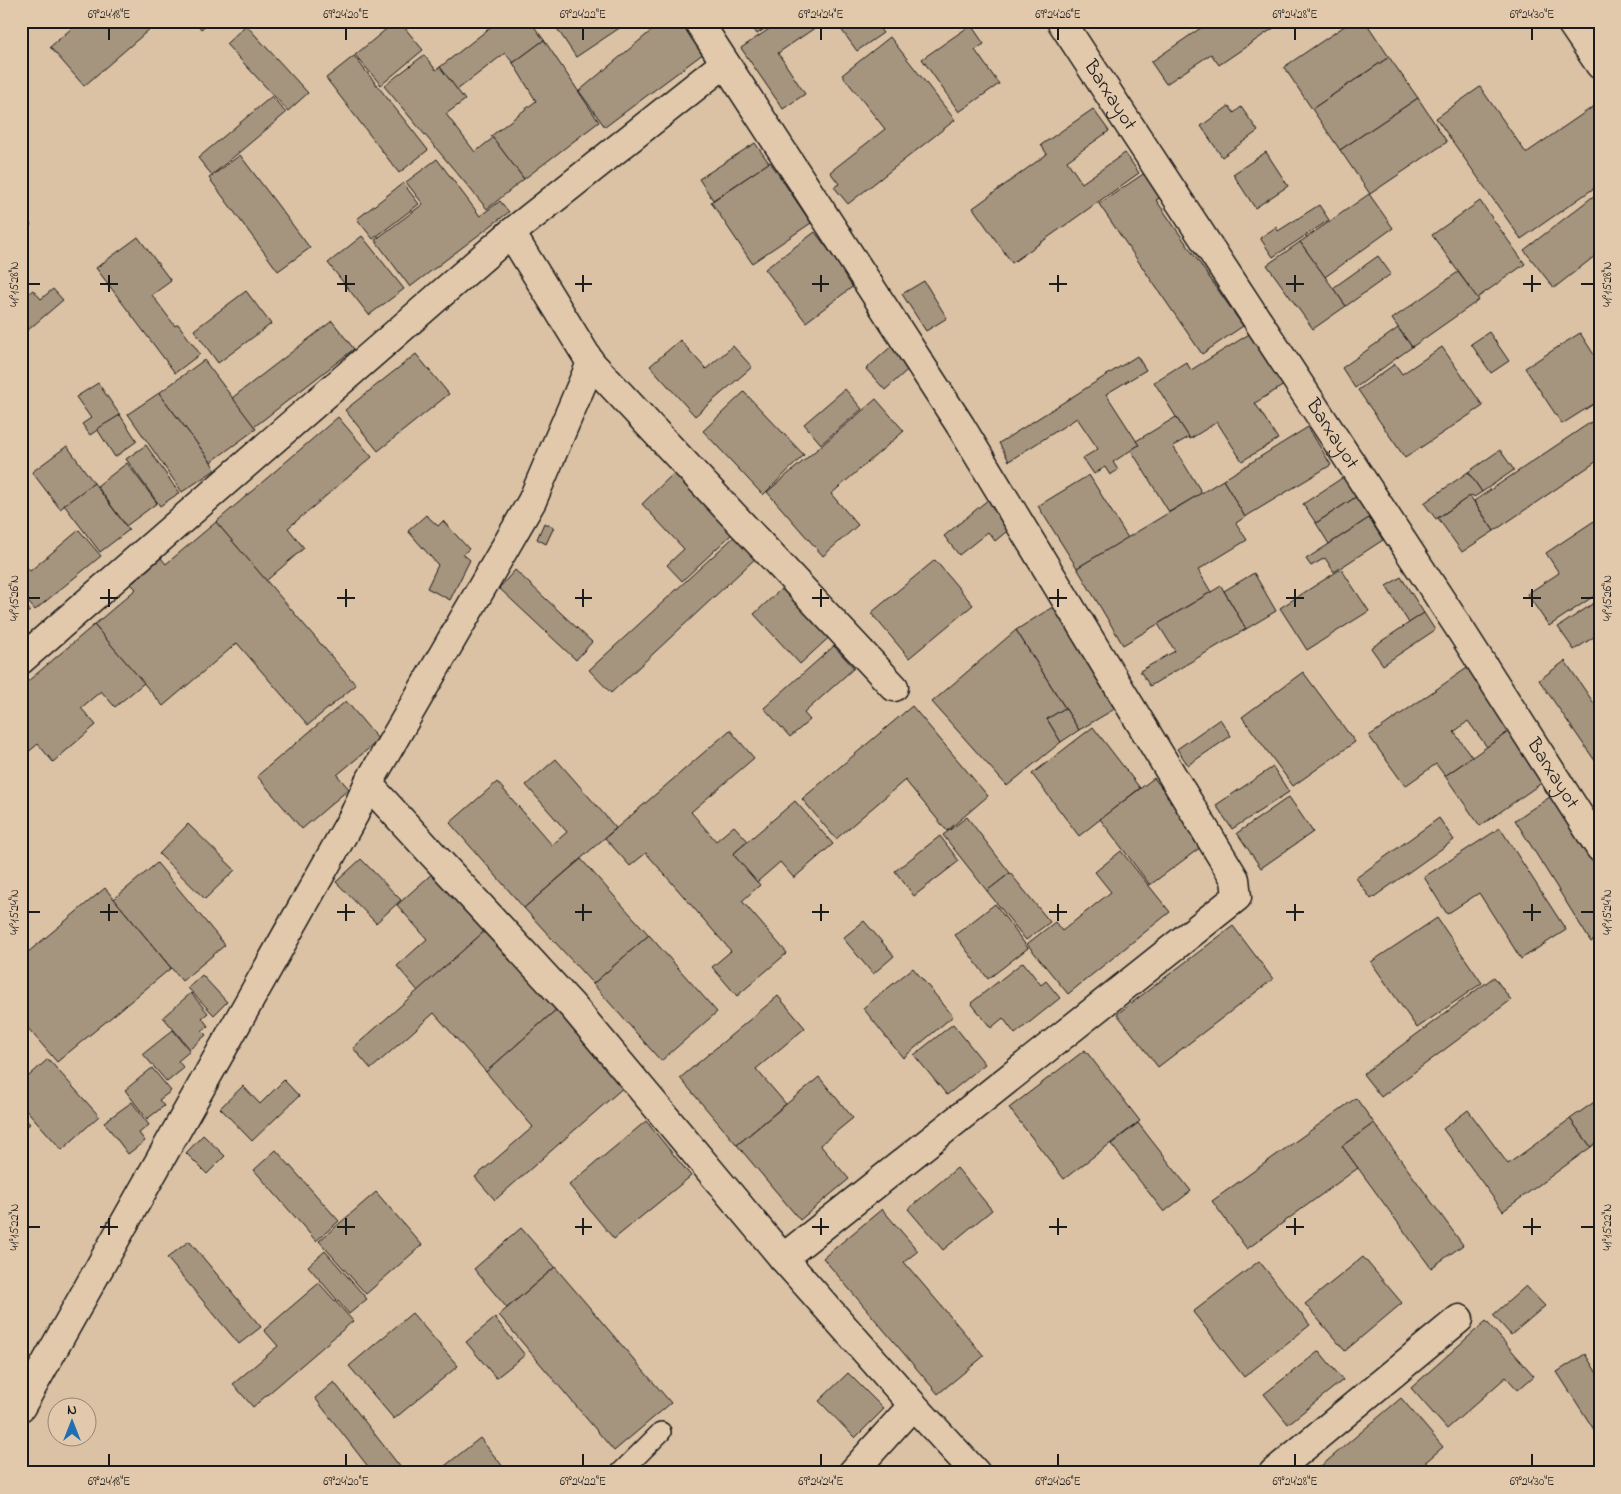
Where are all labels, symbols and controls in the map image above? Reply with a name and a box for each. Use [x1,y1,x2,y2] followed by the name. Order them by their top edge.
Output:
[88,6,130,24] text: 69°24'18"E
[323,6,369,24] text: 69°24'20"E
[560,6,606,24] text: 69°24'22"E
[798,6,844,24] text: 69°24'24"E
[1035,6,1081,24] text: 69°24'26"E
[1273,6,1317,24] text: 69°24'28"E
[1510,6,1554,24] text: 69°24'30"E
[1075,54,1144,137] street label: Barxayot
[6,261,24,307] text: 41°15'28"N
[1599,261,1617,307] text: 41°15'28"N
[1298,392,1366,475] street label: Barxayot
[6,575,24,621] text: 41°15'26"N
[1599,575,1617,621] text: 41°15'26"N
[1518,732,1586,815] street label: Barxayot
[6,889,24,935] text: 41°15'24"N
[1599,889,1617,935] text: 41°15'24"N
[6,1204,24,1250] text: 41°15'22"N
[1599,1204,1617,1250] text: 41°15'22"N
[48,1396,98,1446] north arrow
[67,1400,77,1421] text: N
[88,1473,130,1491] text: 69°24'18"E
[323,1473,369,1491] text: 69°24'20"E
[560,1473,606,1491] text: 69°24'22"E
[798,1473,844,1491] text: 69°24'24"E
[1035,1473,1081,1491] text: 69°24'26"E
[1273,1473,1317,1491] text: 69°24'28"E
[1510,1473,1554,1491] text: 69°24'30"E

